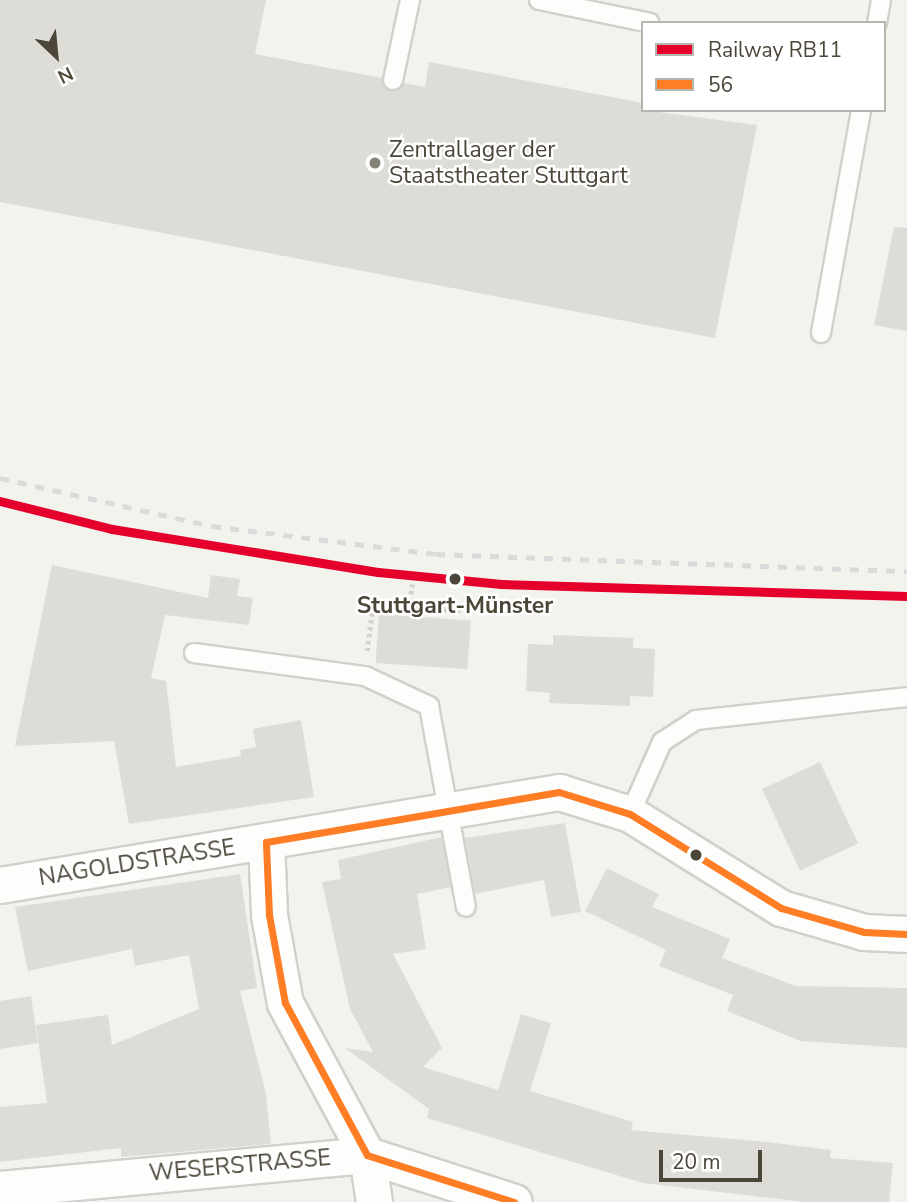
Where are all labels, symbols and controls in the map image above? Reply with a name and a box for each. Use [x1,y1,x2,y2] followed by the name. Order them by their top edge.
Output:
[21,21,91,91] north arrow
[641,21,886,112] legend
[708,36,842,64] text: Railway RB11
[53,60,77,90] text: N
[708,71,733,99] text: 56
[389,136,628,190] place label: Zentrallager der Staatstheater Stuttgart
[367,155,383,171] marker: Zentrallager der Staatstheater Stuttgart
[444,568,466,590] marker: Stuttgart-Münster
[357,592,553,620] place label: Stuttgart-Münster
[37,834,237,892] street label: NAGOLDSTRASSE
[689,848,703,862] unlabelled marker
[662,1136,765,1180] scale bar
[148,1144,332,1188] street label: WESERSTRASSE
[672,1148,721,1176] text: 20 m

